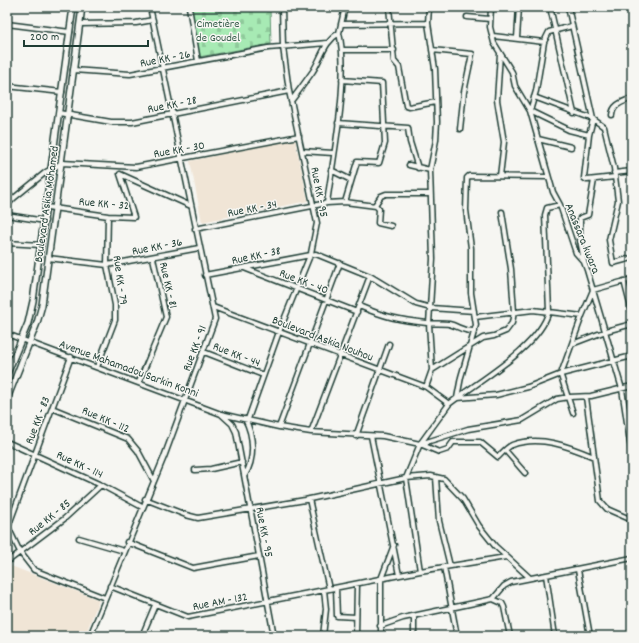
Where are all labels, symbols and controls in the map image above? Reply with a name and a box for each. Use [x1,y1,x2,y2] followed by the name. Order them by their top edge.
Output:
[196,16,240,47] park label: Cimetière de Goudel
[24,22,148,48] scale bar
[30,29,59,46] text: 200 m
[139,46,192,73] street label: Rue KK - 26
[146,92,199,119] street label: Rue KK - 28
[152,138,206,163] street label: Rue KK - 30
[31,145,64,264] street label: Boulevard Askia Mohamed
[305,166,332,219] street label: Rue KK - 95
[78,194,130,215] street label: Rue KK - 32
[226,196,278,223] street label: Rue KK - 34
[560,201,604,277] street label: Anassara kwara
[131,234,184,261] street label: Rue KK - 36
[230,243,283,270] street label: Rue KK - 38
[108,254,131,306] street label: Rue KK - 79
[154,260,181,310] street label: Rue KK - 81
[276,265,330,300] street label: Rue KK - 40
[269,312,376,367] street label: Boulevard Askia Nouhou
[179,323,212,374] street label: Rue KK - 91
[56,336,200,403] street label: Avenue Mahamadou Sarkin Konni
[210,339,263,372] street label: Rue KK - 44
[22,394,55,447] street label: Rue KK - 83
[79,403,132,438] street label: Rue KK - 112
[53,447,106,484] street label: Rue KK - 114
[25,496,75,541] street label: Rue KK - 85
[250,506,277,559] street label: Rue KK - 95
[191,589,249,616] street label: Rue AM - 132

